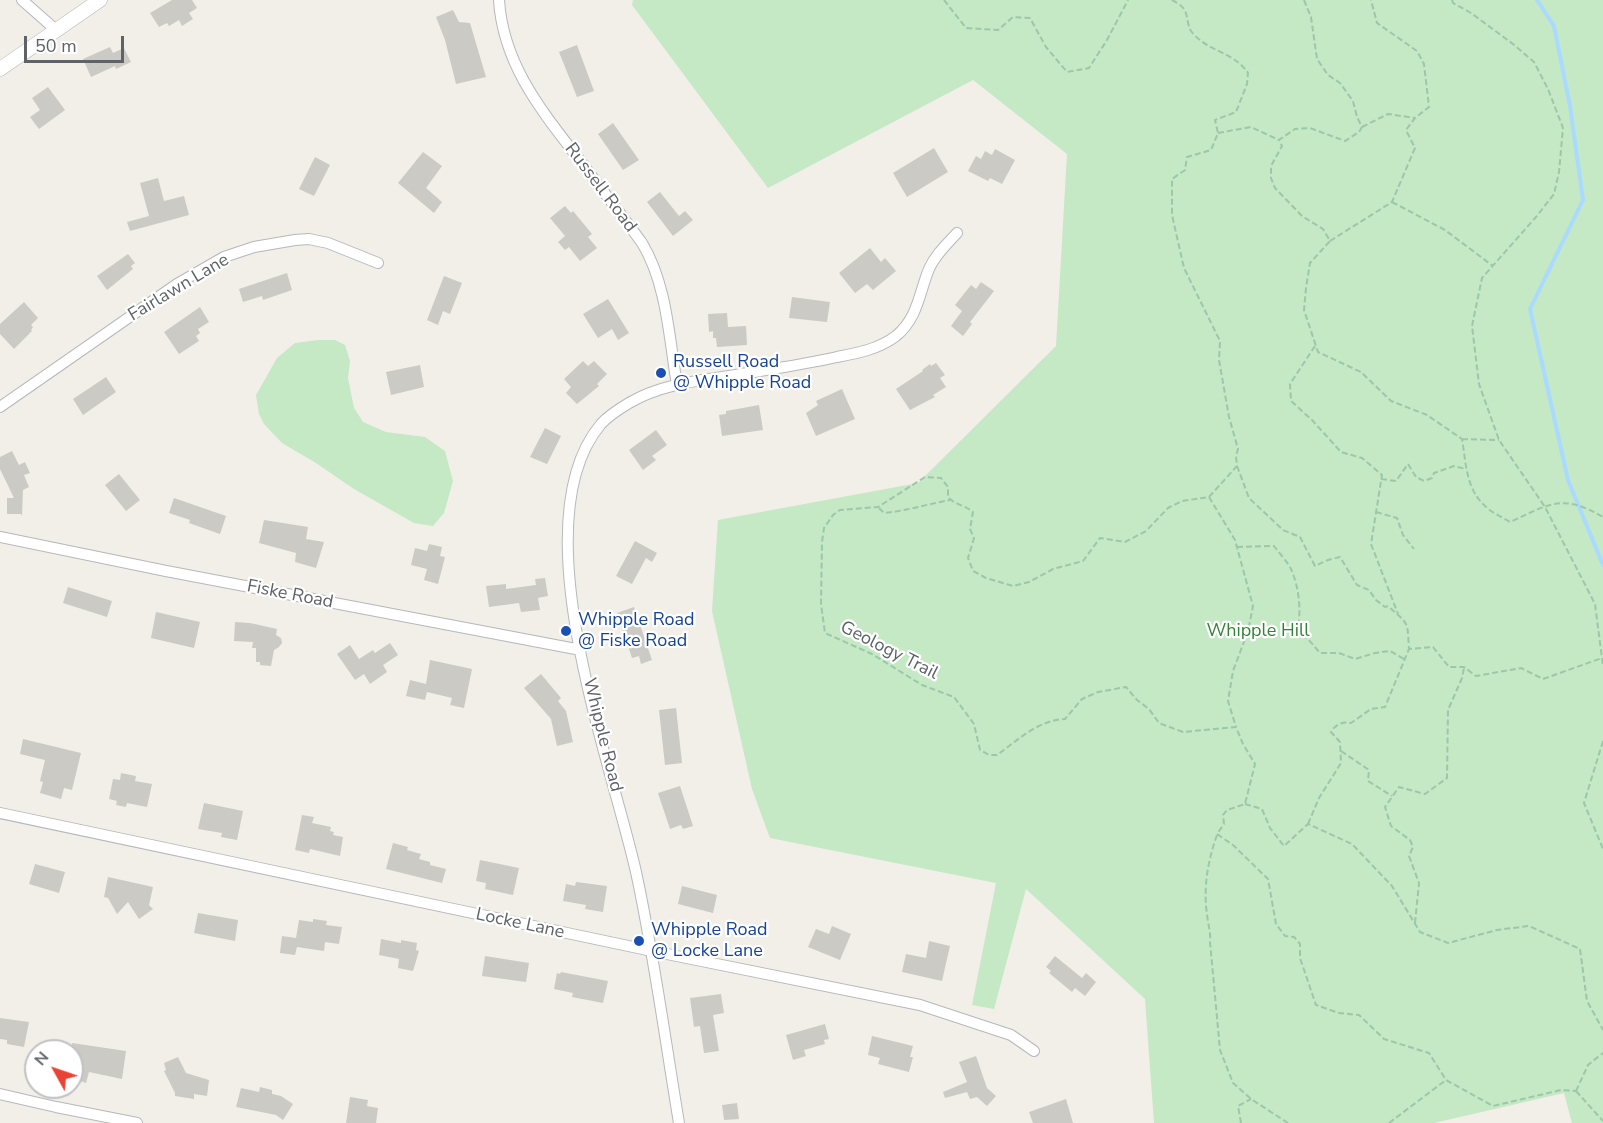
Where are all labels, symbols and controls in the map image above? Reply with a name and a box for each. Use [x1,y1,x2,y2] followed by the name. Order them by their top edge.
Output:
[27,24,128,62] scale bar
[35,34,77,58] text: 50 m
[559,139,641,237] street label: Russell Road
[125,250,233,326] street label: Fairlawn Lane
[673,352,811,394] place label: Russell Road @ Whipple Road
[654,366,668,380] marker: Russell Road @ Whipple Road
[245,576,335,614] street label: Fiske Road
[578,610,695,652] place label: Whipple Road @ Fiske Road
[836,617,942,685] street label: Geology Trail
[1206,621,1310,643] park label: Whipple Hill
[559,624,573,638] marker: Whipple Road @ Fiske Road
[577,676,627,794] street label: Whipple Road
[474,904,566,944] street label: Locke Lane
[651,920,768,962] place label: Whipple Road @ Locke Lane
[632,934,646,948] marker: Whipple Road @ Locke Lane
[24,1039,84,1099] north arrow
[29,1047,54,1070] text: N

